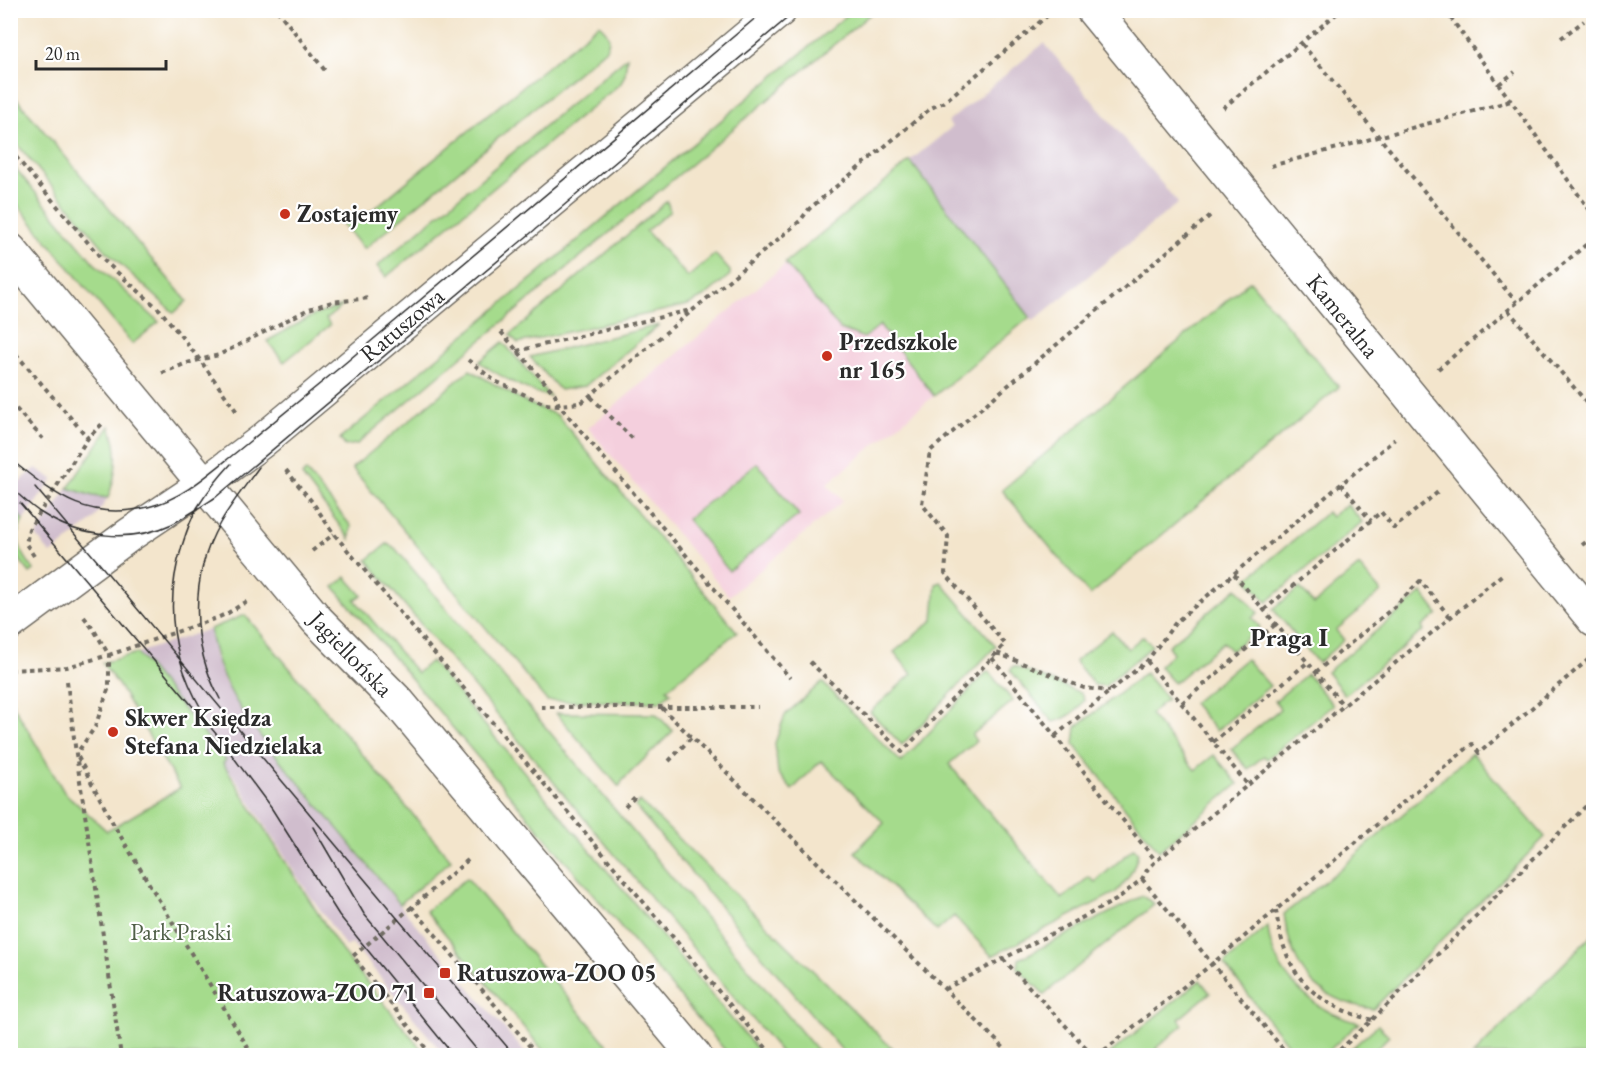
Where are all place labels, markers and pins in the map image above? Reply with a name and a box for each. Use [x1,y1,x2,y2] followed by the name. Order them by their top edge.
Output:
[297,198,399,230] place label: Zostajemy
[278,207,292,221] marker: Zostajemy
[839,326,957,385] place label: Przedszkole nr 165
[820,349,834,363] marker: Przedszkole nr 165
[125,702,323,761] place label: Skwer Księdza Stefana Niedzielaka
[106,725,120,739] marker: Skwer Księdza Stefana Niedzielaka
[457,957,657,988] place label: Ratuszowa-ZOO 05
[438,966,452,980] marker: Ratuszowa-ZOO 05
[217,977,417,1008] place label: Ratuszowa-ZOO 71
[422,986,436,1000] marker: Ratuszowa-ZOO 71

